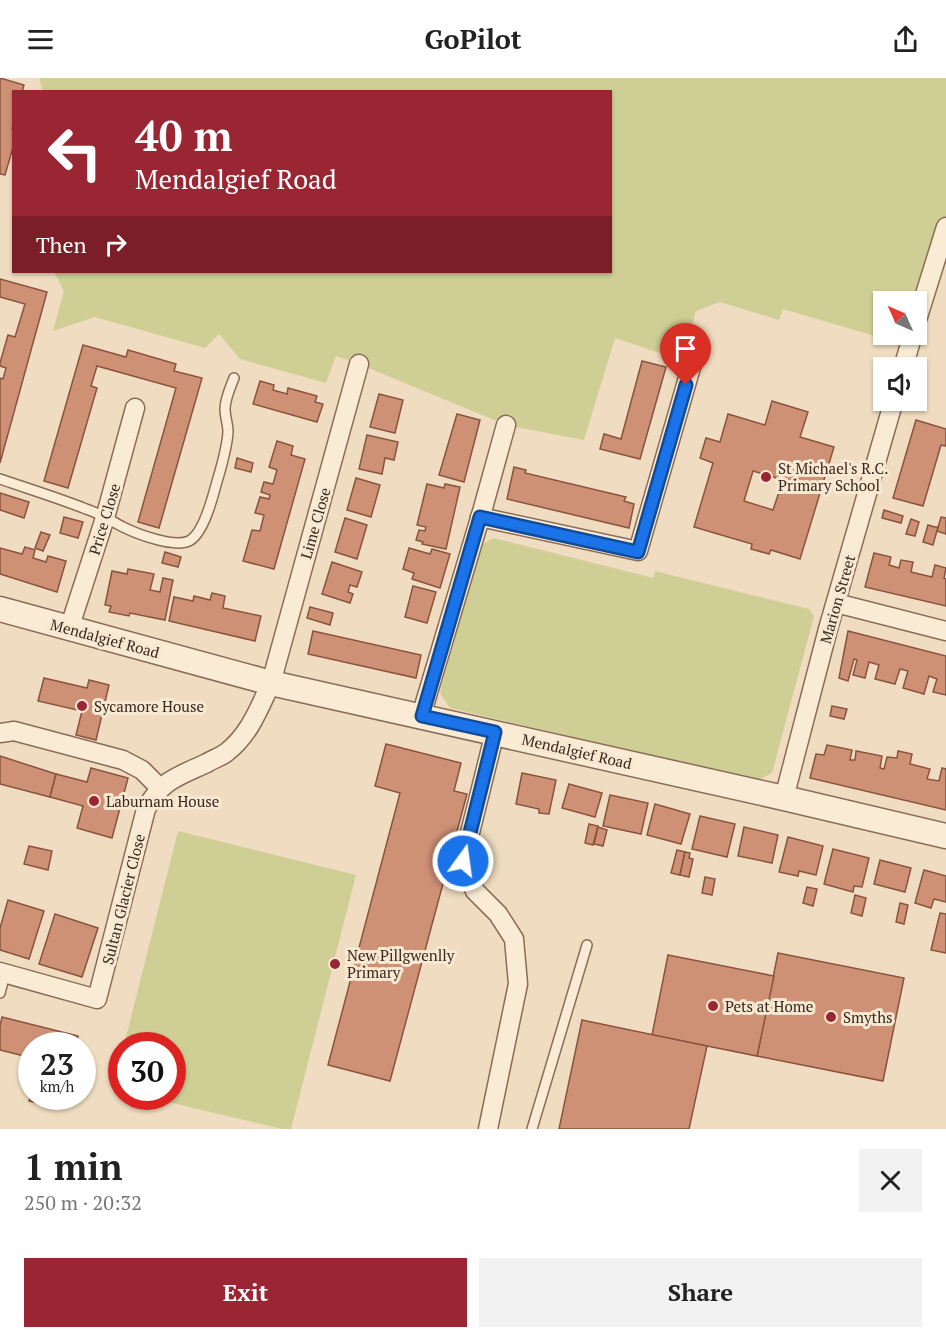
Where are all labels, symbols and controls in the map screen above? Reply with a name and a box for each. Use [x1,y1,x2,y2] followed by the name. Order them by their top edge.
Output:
[424,21,522,57] text: GoPilot
[24,23,57,56] icon: menu
[889,23,922,56] icon: share
[135,107,233,163] text: 40 m
[36,114,114,192] icon: left
[135,161,337,197] text: Mendalgief Road
[99,228,132,261] icon: right
[36,230,87,259] text: Then
[873,291,927,345] north arrow
[873,291,927,411] map controls
[660,323,711,385] pin
[669,332,702,365] icon: arrive
[873,357,927,411] button: sound
[778,458,888,495] place label: St Michael's R.C. Primary School
[759,470,773,484] marker: St Michael's R.C. Primary School
[84,481,124,557] street label: Price Close
[295,485,335,561] street label: Lime Close
[815,552,859,646] street label: Marion Street
[48,614,162,662] street label: Mendalgief Road
[94,696,204,716] place label: Sycamore House
[75,699,89,713] marker: Sycamore House
[520,729,634,773] street label: Mendalgief Road
[106,791,219,811] place label: Laburnam House
[87,794,101,808] marker: Laburnam House
[431,829,495,893] position arrow
[97,831,149,967] street label: Sultan Glacier Close
[347,945,455,982] place label: New Pillgwenlly Primary
[328,957,342,971] marker: New Pillgwenlly Primary
[725,996,813,1016] place label: Pets at Home
[706,999,720,1013] marker: Pets at Home
[843,1007,892,1027] place label: Smyths
[824,1010,838,1024] marker: Smyths
[108,1032,186,1110] speed limit sign: 30
[40,1044,74,1084] text: 23
[40,1076,74,1096] text: km/h
[24,1143,122,1190] text: 1 min
[859,1149,922,1212] button: close
[24,1189,142,1216] text: 250 m · 20:32
[24,1258,467,1327] button: Exit
[479,1258,922,1327] button: Share

